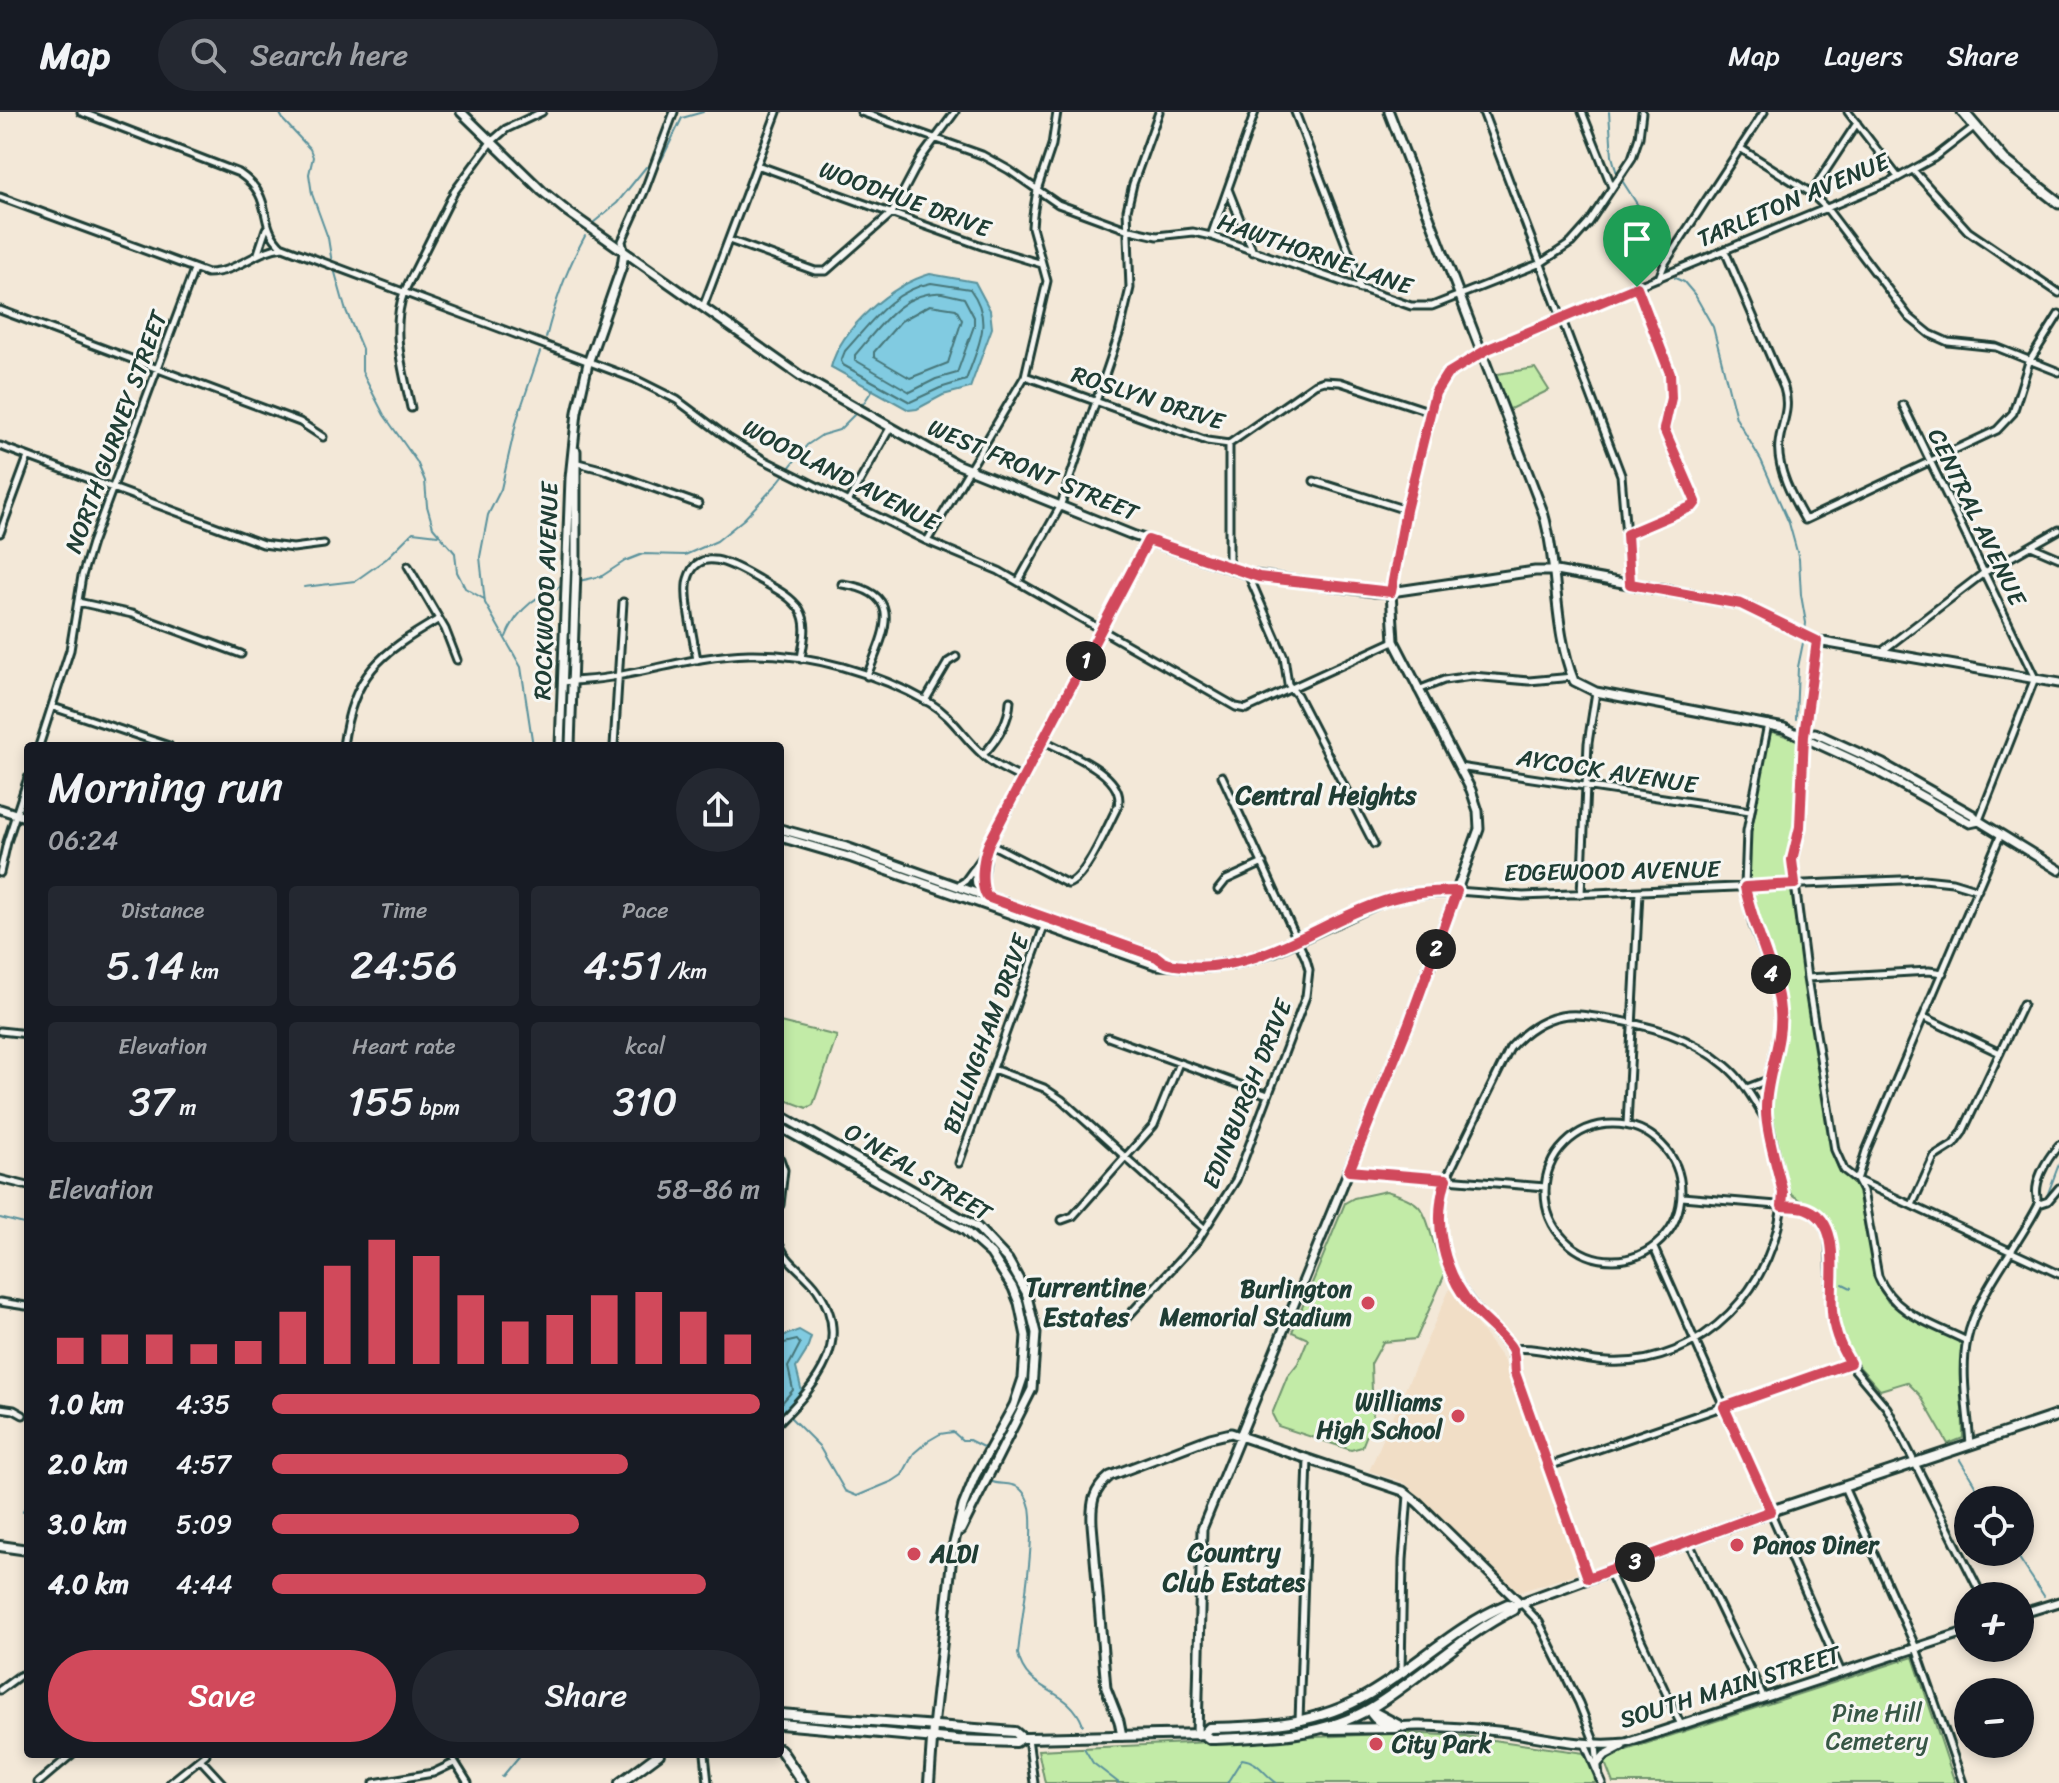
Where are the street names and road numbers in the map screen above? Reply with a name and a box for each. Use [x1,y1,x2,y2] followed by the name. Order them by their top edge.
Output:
[1690,140,1897,260] street label: TARLETON AVENUE
[813,149,998,250] street label: WOODHUE DRIVE
[1212,201,1420,308] street label: HAWTHORNE LANE
[53,303,180,559] street label: NORTH GURNEY STREET
[1066,354,1232,443] street label: ROSLYN DRIVE
[735,407,948,544] street label: WOODLAND AVENUE
[921,407,1146,534] street label: WEST FRONT STREET
[1916,421,2039,615] street label: CENTRAL AVENUE
[521,480,571,701] street label: ROCKWOOD AVENUE
[1513,736,1702,806] street label: AYCOCK AVENUE
[1504,848,1722,894] street label: EDGEWOOD AVENUE
[930,927,1042,1140] street label: BILLINGHAM DRIVE
[1190,991,1305,1195] street label: EDINBURGH DRIVE
[836,1111,1002,1234] street label: O'NEAL STREET
[1614,1633,1848,1741] street label: SOUTH MAIN STREET

